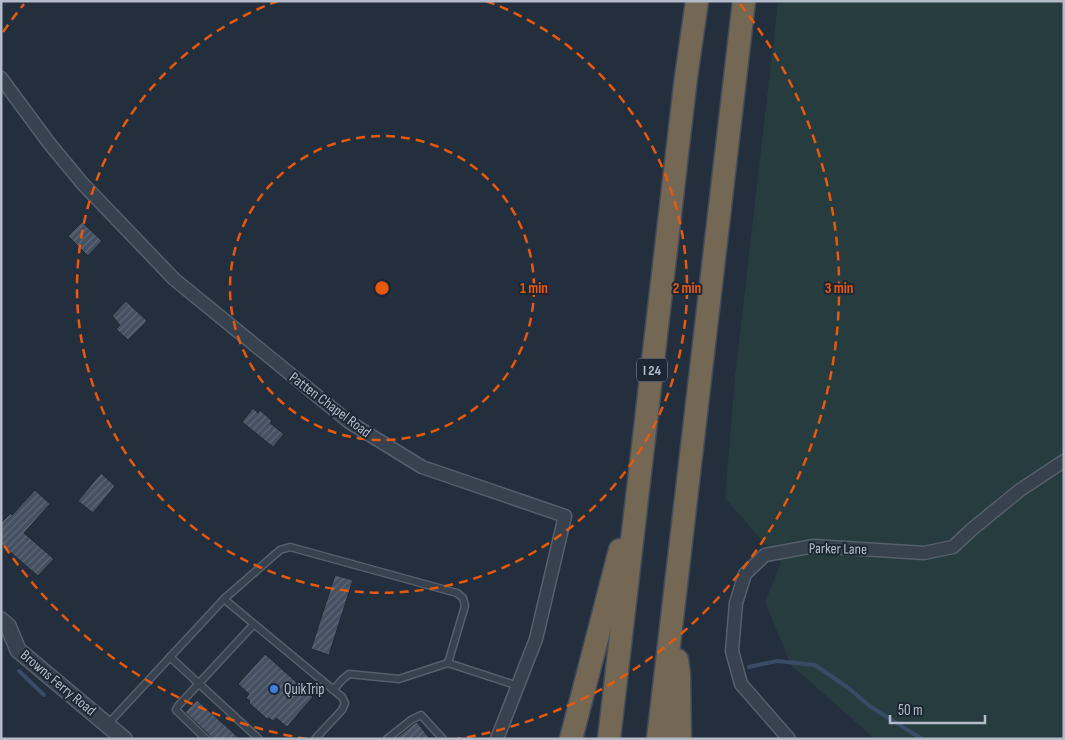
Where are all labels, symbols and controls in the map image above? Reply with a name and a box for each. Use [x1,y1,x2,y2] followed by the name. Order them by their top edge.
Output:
[373,279,391,297] centre of rings
[520,279,548,298] text: 1 min
[673,279,701,298] text: 2 min
[825,279,853,298] text: 3 min
[637,358,667,382] road number: I 24
[285,368,375,442] street label: Patten Chapel Road
[809,539,867,559] street label: Parker Lane
[16,646,100,720] street label: Browns Ferry Road
[284,680,324,699] place label: QuikTrip
[268,683,280,695] marker: QuikTrip
[890,692,985,724] scale bar
[898,701,923,720] text: 50 m

